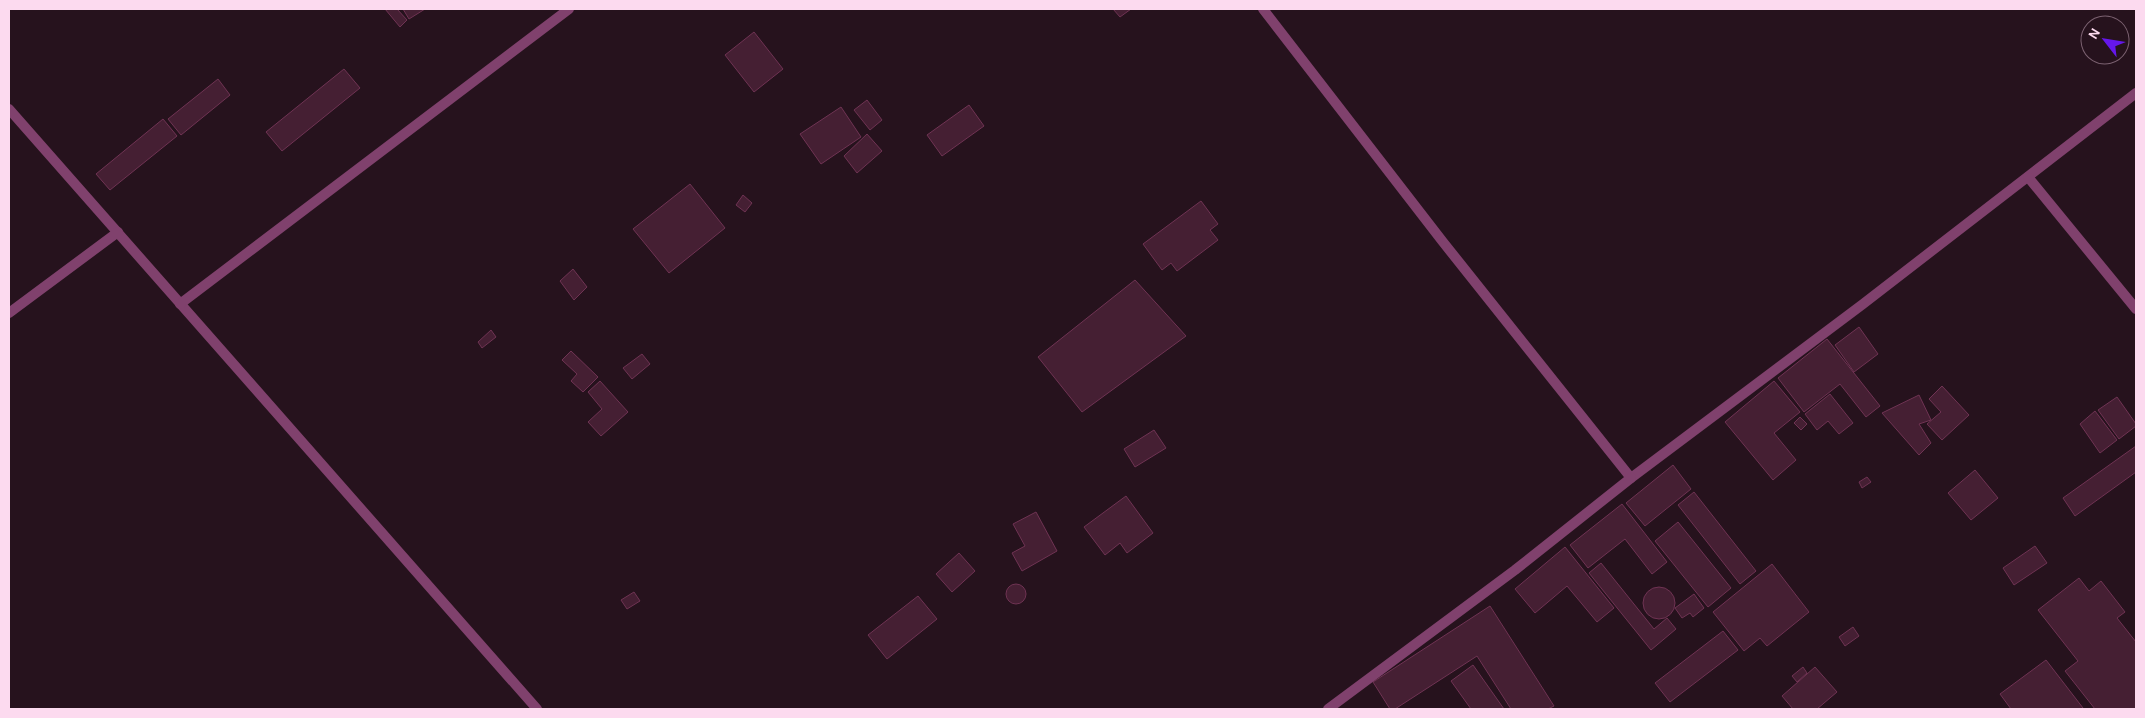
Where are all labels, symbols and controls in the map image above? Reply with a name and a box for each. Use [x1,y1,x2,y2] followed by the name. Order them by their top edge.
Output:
[2080,15,2130,65] north arrow
[2084,25,2104,42] text: N

